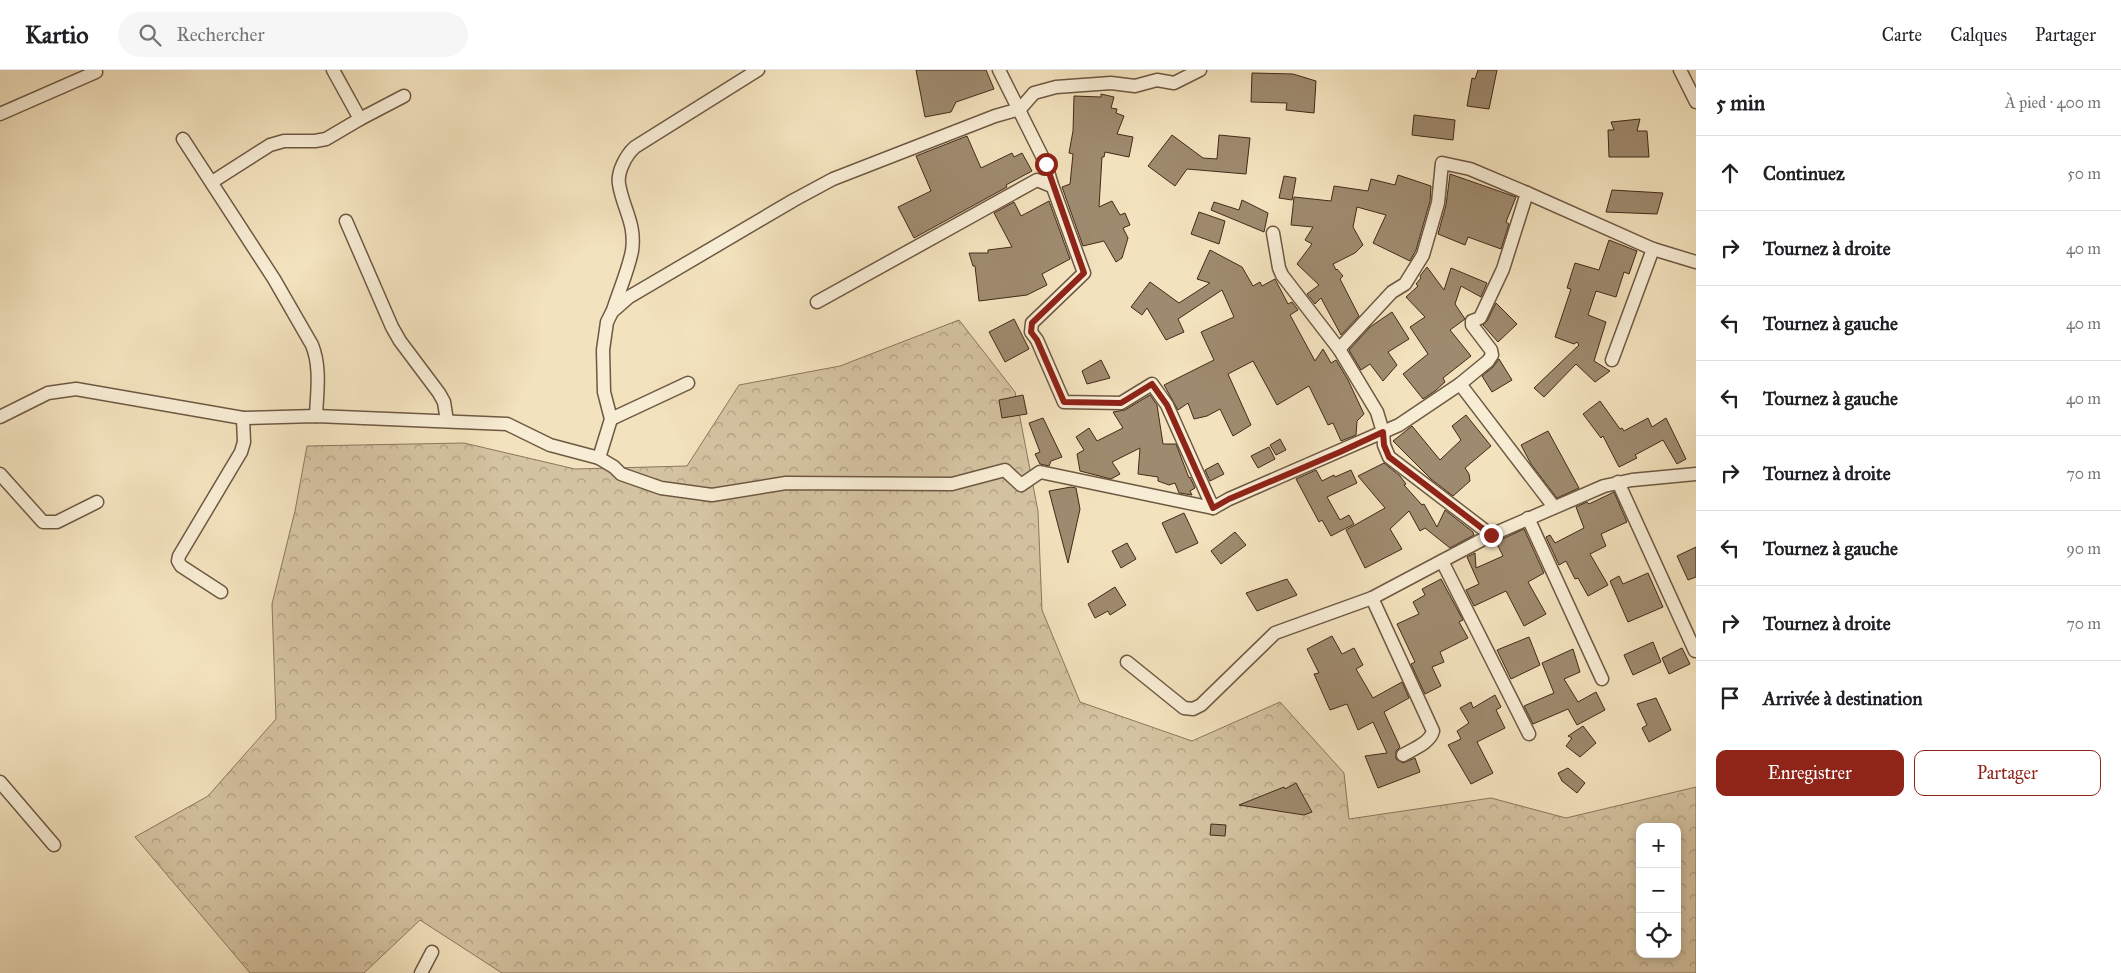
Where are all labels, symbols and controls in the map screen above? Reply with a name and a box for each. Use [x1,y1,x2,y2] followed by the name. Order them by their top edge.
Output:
[118,12,468,57] search box
[25,20,88,50] text: Kartio
[136,21,164,49] icon: search
[176,23,265,46] text: Rechercher
[1882,24,1922,46] text: Carte
[1950,24,2007,46] text: Calques
[2035,24,2096,46] text: Partager
[1716,90,1765,116] text: 5 min
[2005,93,2101,112] text: À pied · 400 m
[1035,153,1058,176] route start
[1716,159,1744,187] icon: ahead
[1763,162,1845,185] text: Continuez
[2067,164,2101,183] text: 50 m
[1716,234,1744,262] icon: right
[1763,237,1891,260] text: Tournez à droite
[2066,239,2101,258] text: 40 m
[1716,309,1744,337] icon: left
[1763,312,1898,335] text: Tournez à gauche
[2066,314,2101,333] text: 40 m
[1716,384,1744,412] icon: left
[1763,387,1898,410] text: Tournez à gauche
[2066,389,2101,408] text: 40 m
[1716,459,1744,487] icon: right
[1763,462,1891,485] text: Tournez à droite
[2066,464,2101,483] text: 70 m
[1480,524,1503,547] route end
[1716,534,1744,562] icon: left
[1763,537,1898,560] text: Tournez à gauche
[2066,539,2101,558] text: 90 m
[1716,609,1744,637] icon: right
[1763,612,1891,635] text: Tournez à droite
[2066,614,2101,633] text: 70 m
[1716,684,1744,712] icon: arrive
[1763,687,1922,710] text: Arrivée à destination
[1716,750,1904,796] button: Enregistrer
[1914,750,2101,796] button: Partager
[1636,823,1681,958] map controls
[1636,823,1681,868] button: +
[1636,868,1681,913] button: −
[1636,913,1681,958] button: locate

